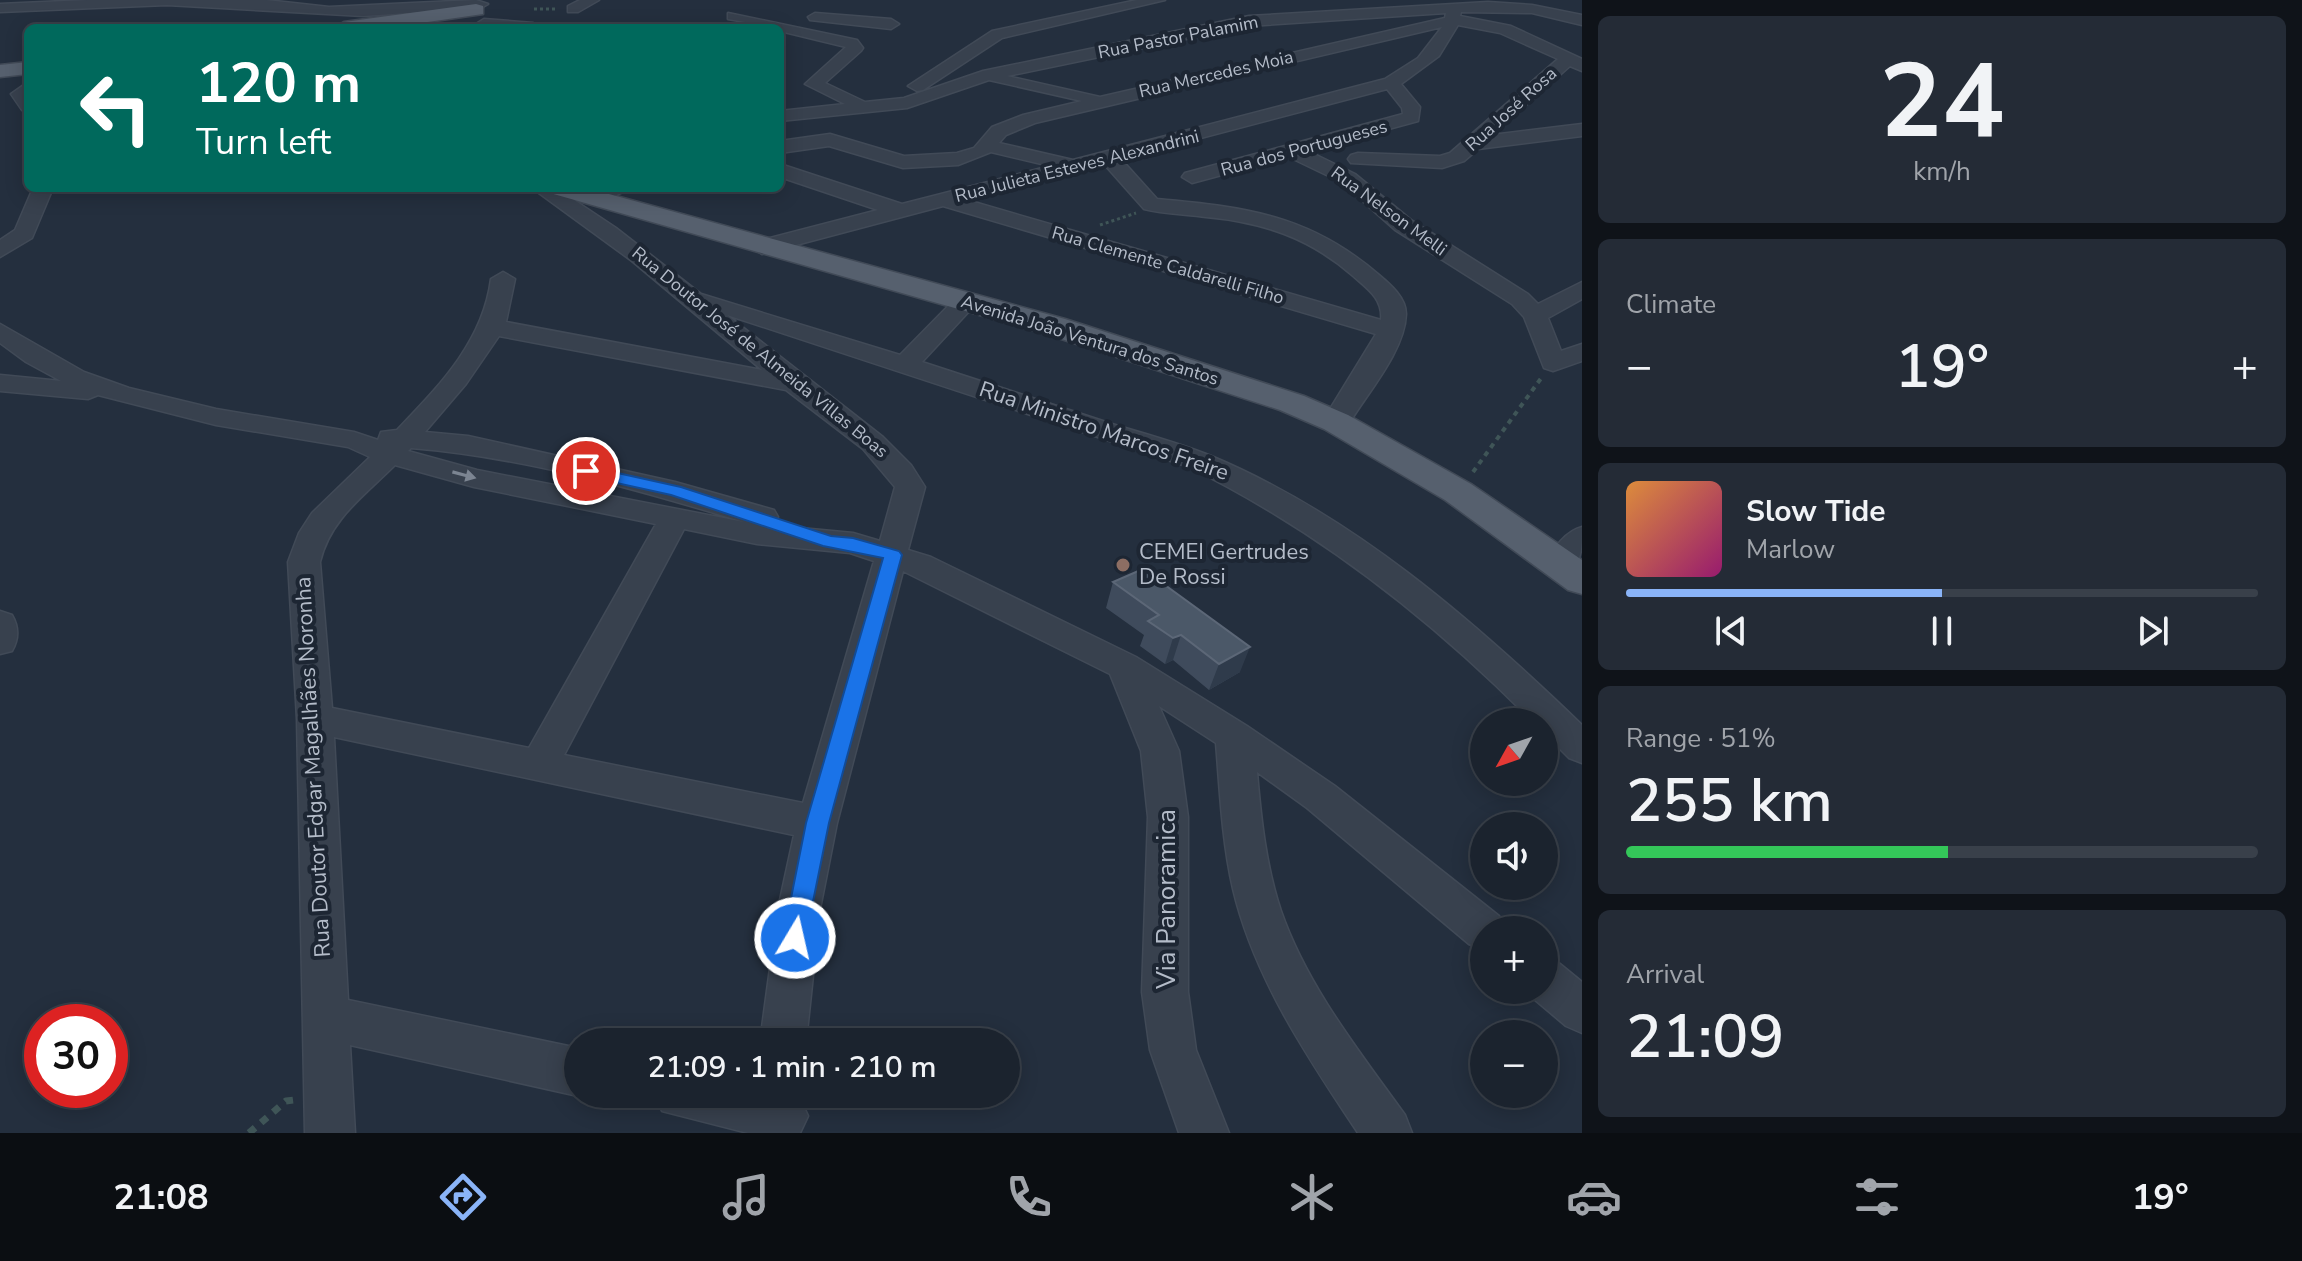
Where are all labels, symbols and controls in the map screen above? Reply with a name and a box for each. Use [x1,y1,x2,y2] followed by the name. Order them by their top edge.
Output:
[1096,10,1260,64] street label: Rua Pastor Palamim
[1880,31,2004,173] text: 24
[196,45,361,122] text: 120 m
[1136,45,1296,103] street label: Rua Mercedes Moia
[64,56,168,160] icon: left
[1460,62,1562,156] street label: Rua José Rosa
[1218,114,1390,182] street label: Rua dos Portugueses
[196,118,331,167] text: Turn left
[952,124,1202,208] street label: Rua Julieta Esteves Alexandrini
[1913,154,1971,189] text: km/h
[1326,161,1452,261] street label: Rua Nelson Melli
[1049,220,1287,310] street label: Rua Clemente Caldarelli Filho
[627,241,893,463] street label: Rua Doutor José de Almeida Villas Boas
[1626,287,1716,322] text: Climate
[958,289,1222,391] street label: Avenida João Ventura dos Santos
[1895,326,1989,408] text: 19°
[1626,337,1652,397] text: −
[2232,337,2258,397] text: +
[975,374,1233,488] street label: Rua Ministro Marcos Freire
[552,437,620,505] pin
[564,449,608,493] icon: arrive
[451,470,476,482] one-way arrow
[1746,491,1886,532] text: Slow Tide
[1746,532,1835,567] text: Marlow
[1139,537,1309,592] place label: CEMEI Gertrudes De Rossi
[1114,556,1132,574] marker: CEMEI Gertrudes De Rossi
[288,576,338,958] street label: Rua Doutor Edgar Magalhães Noronha
[1709,609,1753,653] icon: previous
[1920,609,1964,653] icon: pause
[2131,609,2175,653] icon: next
[1470,708,1558,796] north arrow
[1470,708,1558,1108] map controls
[1626,721,1776,756] text: Range · 51%
[1626,760,1833,842] text: 255 km
[1149,809,1184,990] street label: Via Panoramica
[1470,812,1558,900] button: sound
[753,896,837,980] position arrow
[1470,916,1558,1004] button: +
[1626,957,1704,992] text: Arrival
[1626,996,1784,1078] text: 21:09
[24,1004,128,1108] speed limit sign: 30
[1470,1020,1558,1108] button: −
[647,1047,937,1088] text: 21:09 · 1 min · 210 m
[435,1169,491,1225] icon: directions
[718,1169,774,1225] icon: music
[1001,1169,1057,1225] icon: phone
[1284,1169,1340,1225] icon: climate
[1566,1169,1622,1225] icon: car
[1849,1169,1905,1225] icon: filters
[113,1173,209,1222] text: 21:08
[2132,1173,2189,1222] text: 19°

